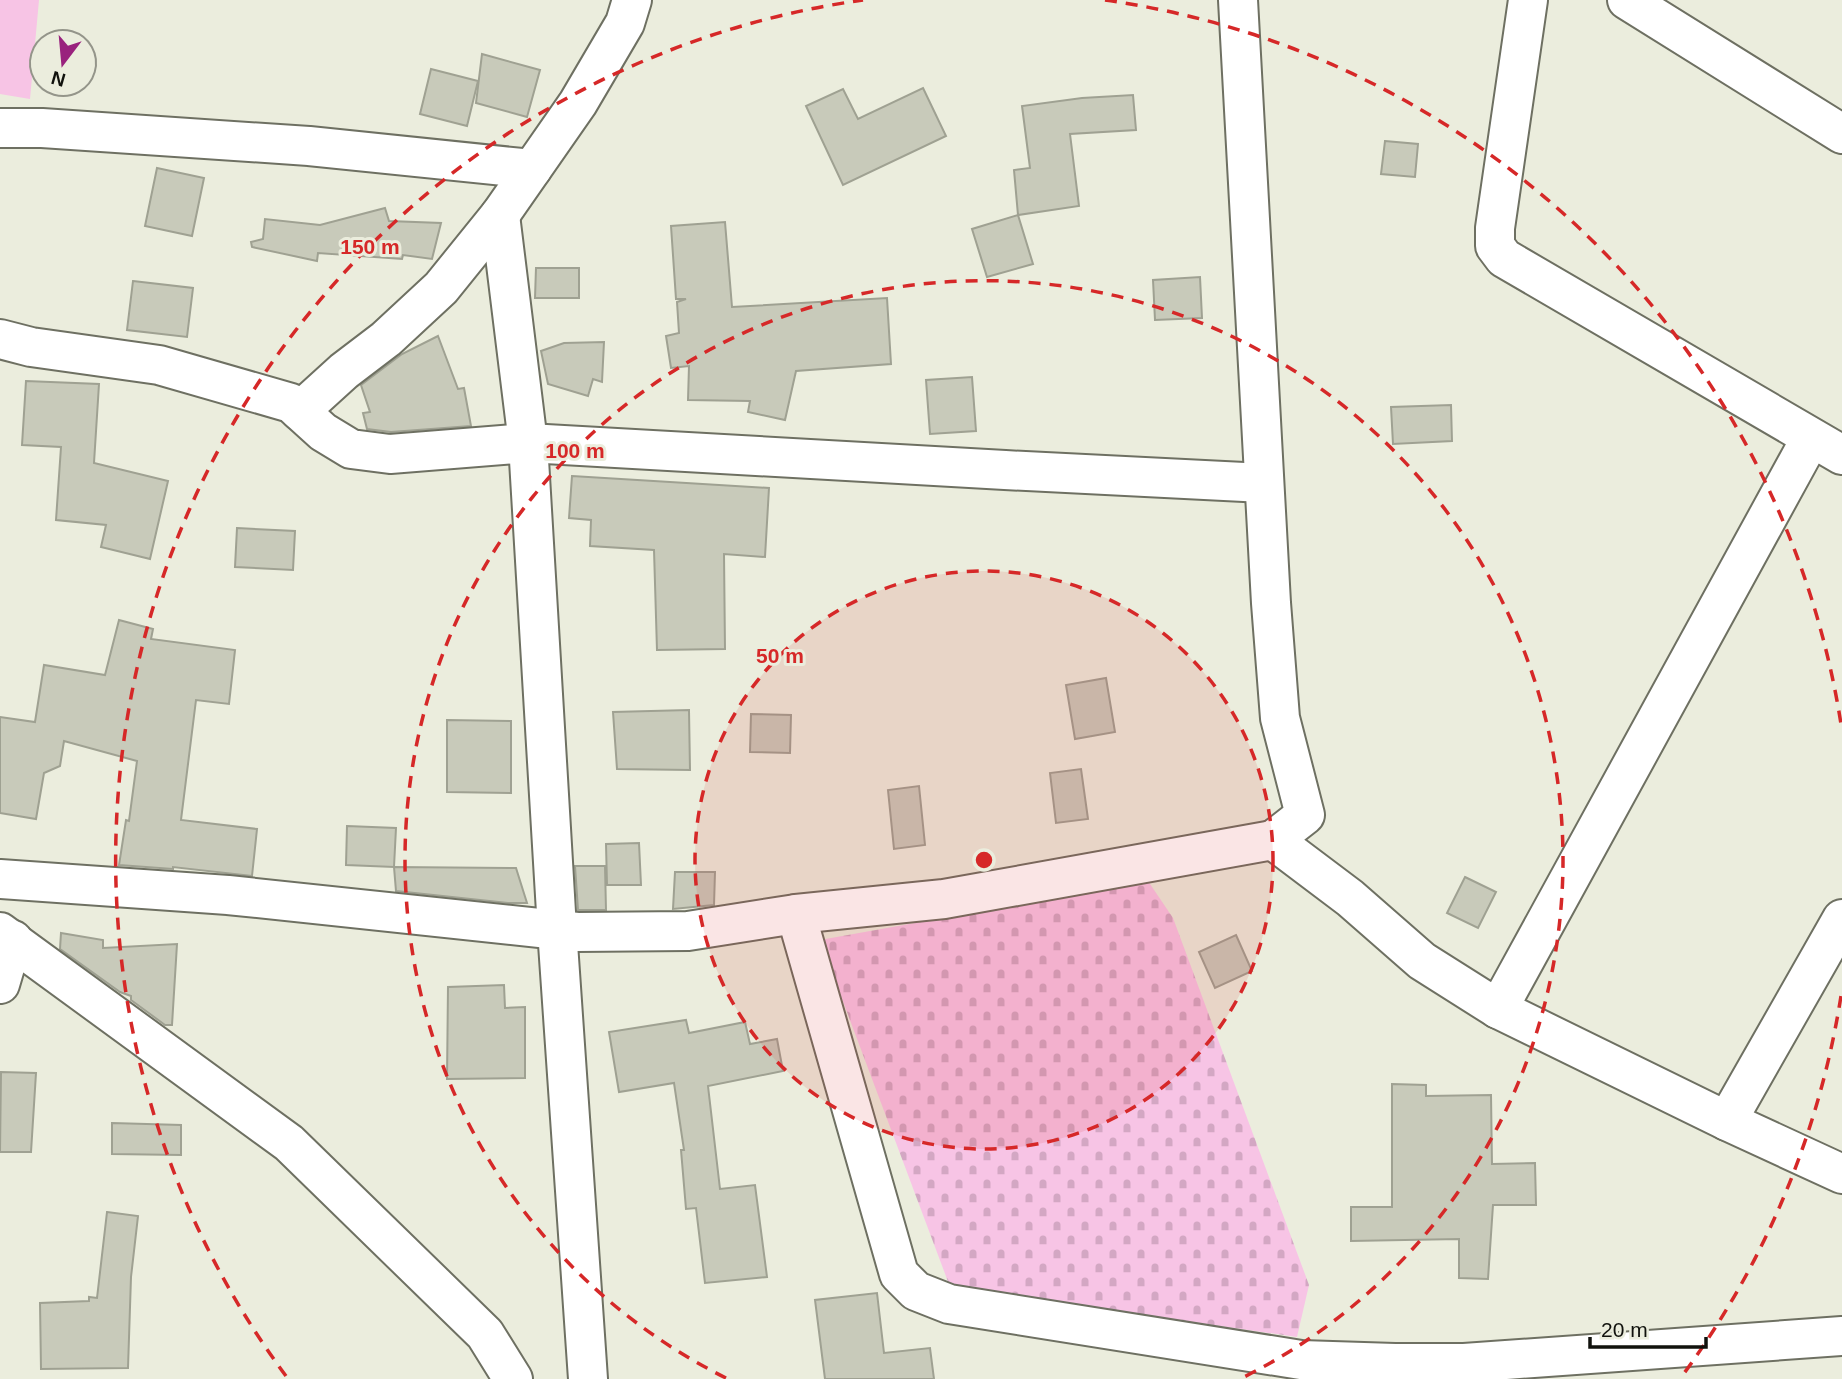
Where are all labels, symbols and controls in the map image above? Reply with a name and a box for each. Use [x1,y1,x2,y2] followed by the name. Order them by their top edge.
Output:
[28,28,98,98] north arrow
[49,67,68,91] text: N
[340,235,400,258] text: 150 m
[545,439,605,462] text: 100 m
[756,644,804,667] text: 50 m
[972,848,996,872] centre of rings
[1590,1306,1706,1350] scale bar
[1601,1318,1648,1341] text: 20 m

